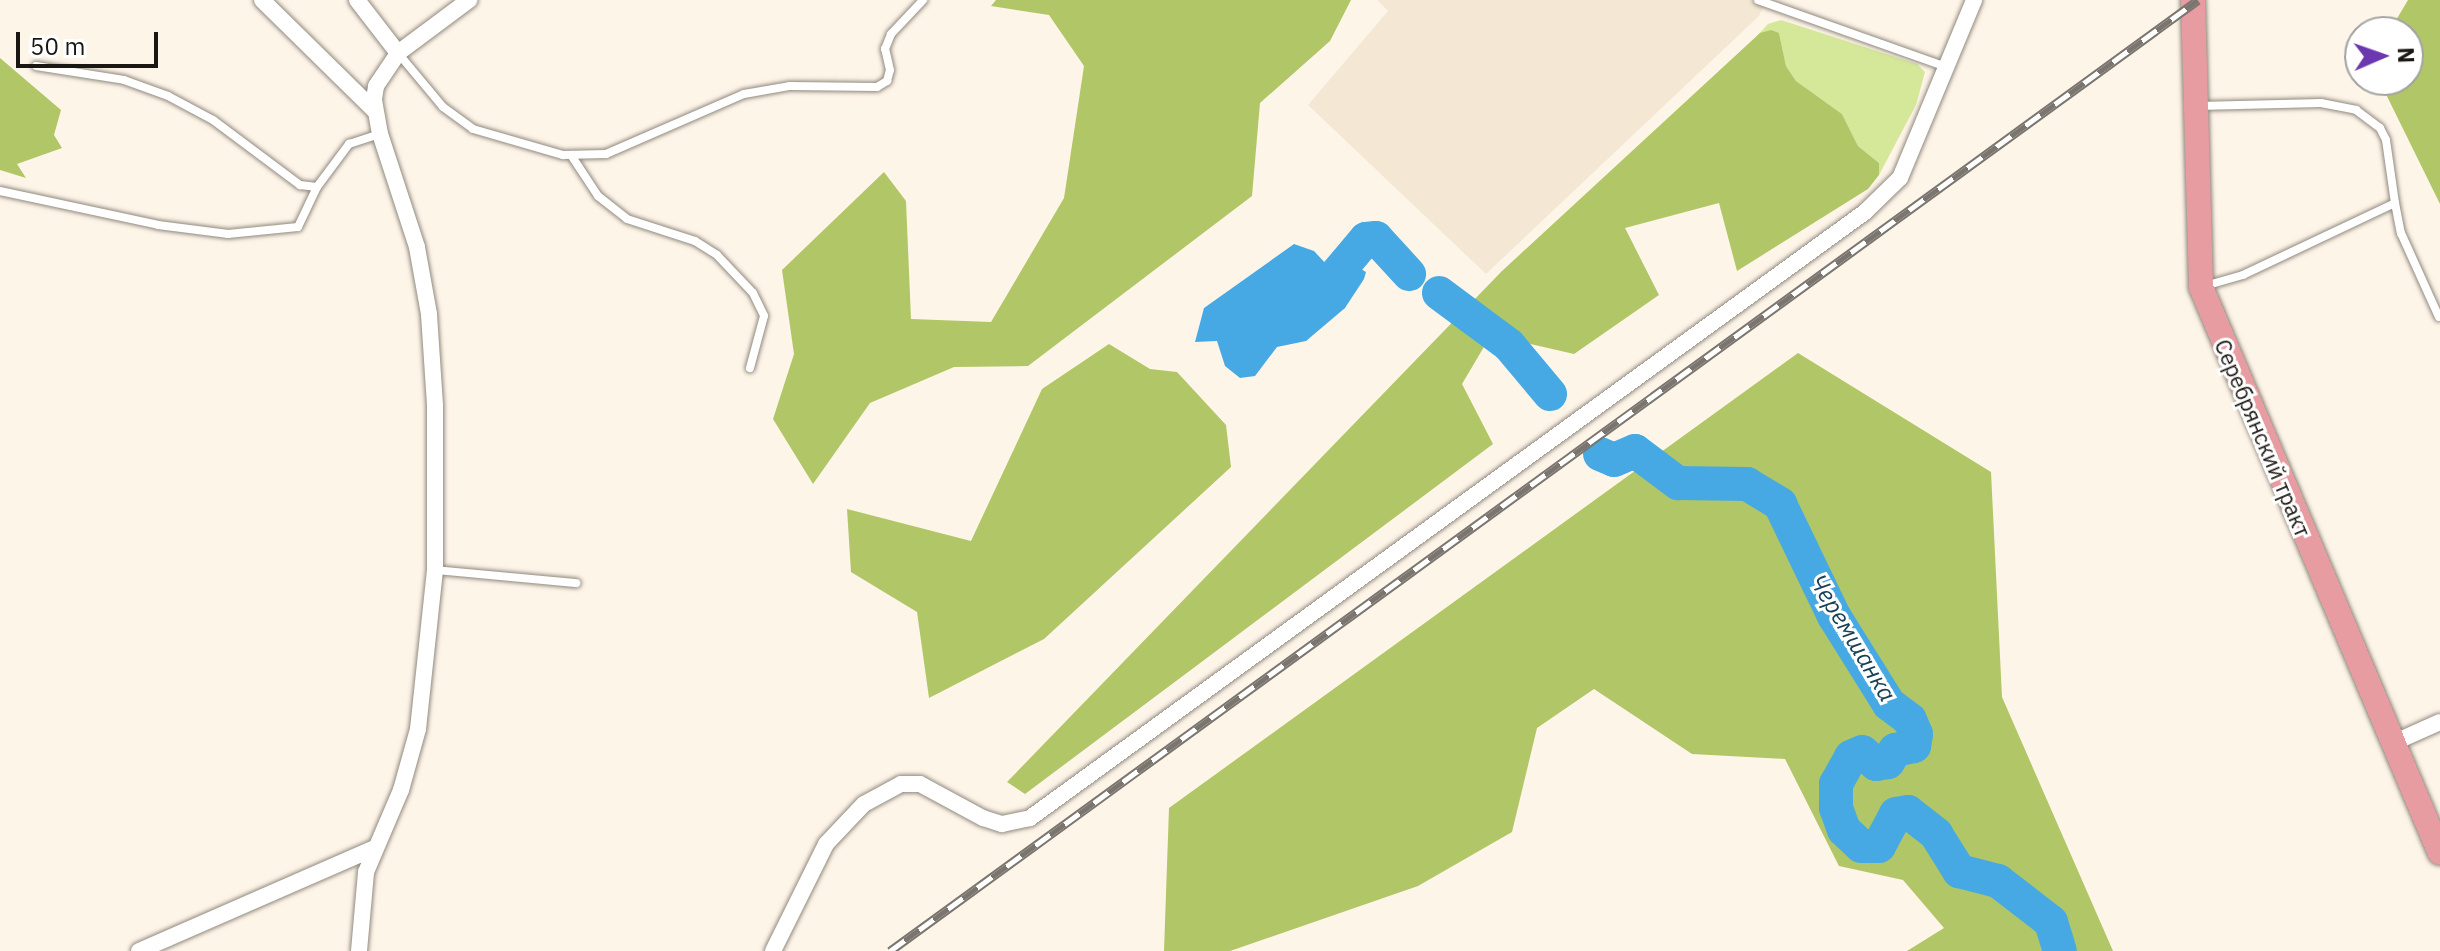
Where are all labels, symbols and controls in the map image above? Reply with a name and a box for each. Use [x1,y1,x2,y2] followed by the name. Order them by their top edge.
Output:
[20,16,162,66] scale bar
[2344,16,2424,96] north arrow
[30,30,85,62] text: 50 m
[2392,47,2421,64] text: N
[2209,335,2317,541] street label: Серебрянский тракт
[1804,569,1902,707] water label: Черемшанка

